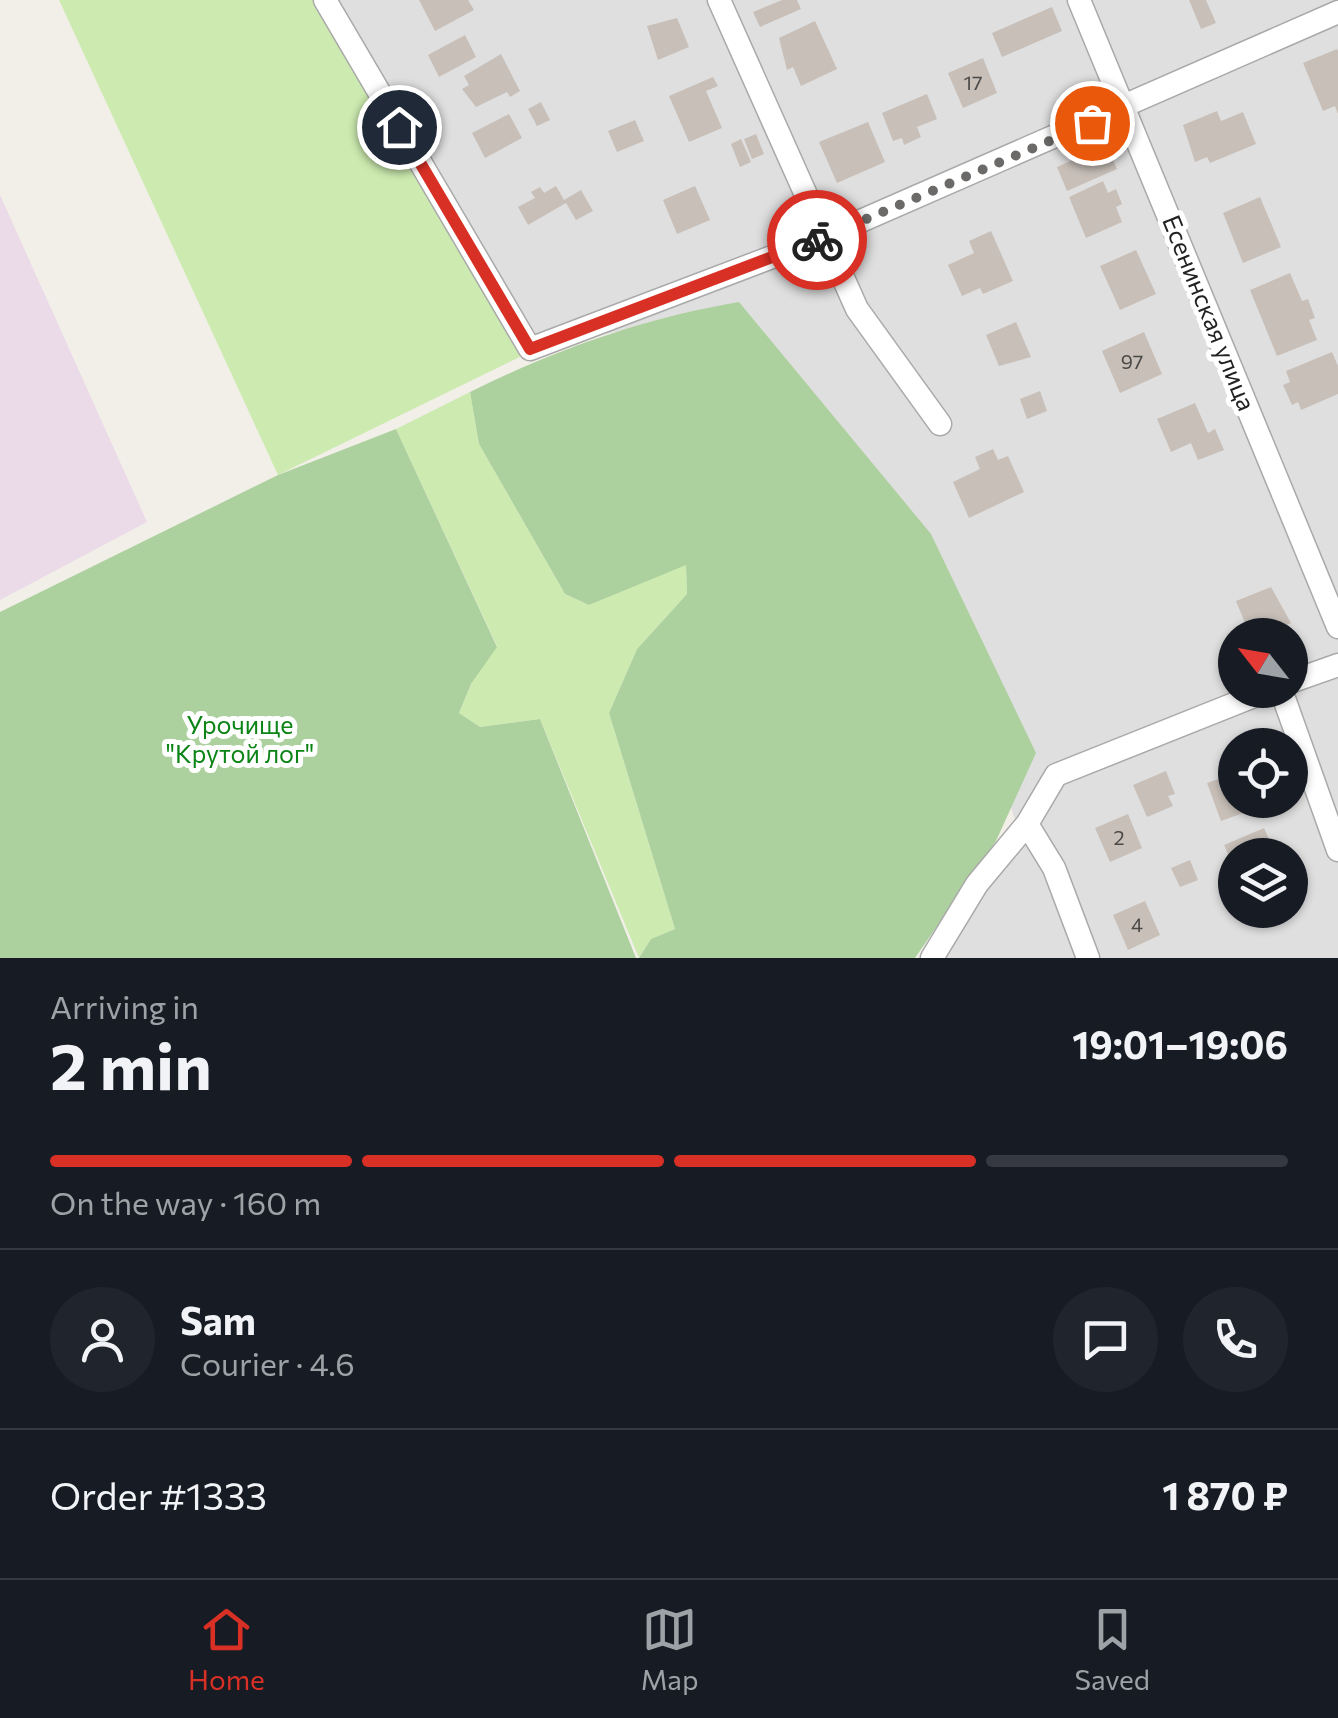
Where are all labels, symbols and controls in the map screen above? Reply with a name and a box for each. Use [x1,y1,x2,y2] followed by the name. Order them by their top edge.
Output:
[963,70,983,94] house number: 17
[1050,81,1135,166] pin
[357,85,442,170] pin
[1065,96,1120,151] icon: bag
[372,100,427,155] icon: home
[767,190,867,290] courier
[1157,210,1263,415] street label: Есенинская улица
[790,213,845,268] icon: bike
[1121,349,1143,373] house number: 97
[1218,618,1308,708] north arrow
[1218,618,1308,928] map controls
[166,709,314,768] park label: Урочище "Крутой лог"
[1218,728,1308,818] button: locate
[1113,825,1125,849] house number: 2
[1218,838,1308,928] button: layers
[1131,912,1143,936] house number: 4
[50,986,199,1026] text: Arriving in
[1072,1020,1288,1067] text: 19:01–19:06
[50,1024,212,1103] text: 2 min
[50,1182,321,1222] text: On the way · 160 m
[50,1287,155,1392] button: person
[1053,1287,1158,1392] button: chat
[1183,1287,1288,1392] button: phone
[180,1296,256,1343] text: Sam
[180,1343,355,1383] text: Courier · 4.6
[50,1471,267,1518] text: Order #1333
[1162,1471,1288,1518] text: 1 870 ₽
[188,1602,265,1696] tab: Home
[641,1602,699,1696] tab: Map
[1074,1602,1150,1696] tab: Saved

